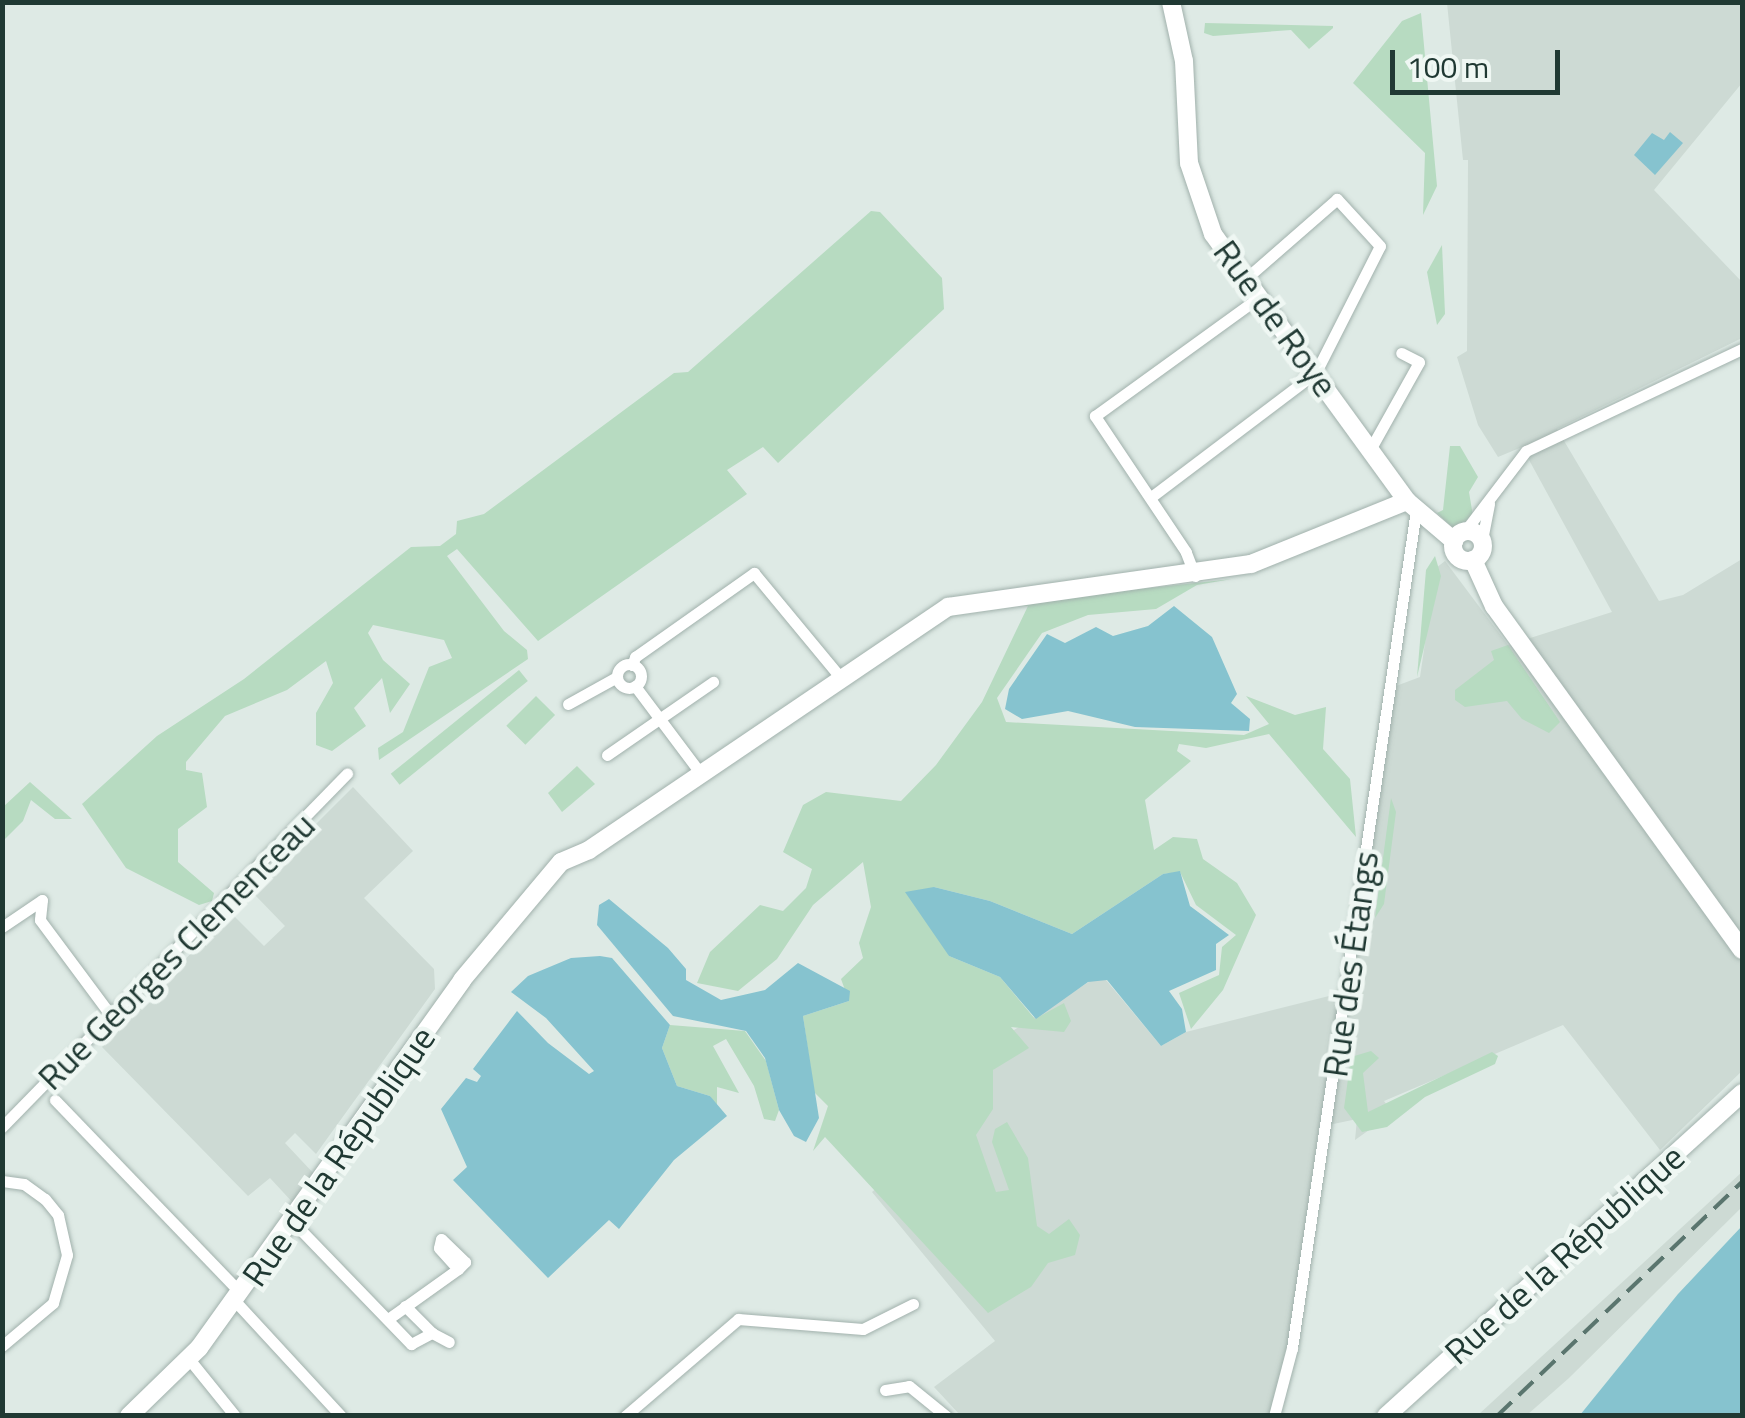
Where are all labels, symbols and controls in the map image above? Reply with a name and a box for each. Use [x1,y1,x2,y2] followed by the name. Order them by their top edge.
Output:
[1395,30,1565,92] scale bar
[1407,44,1489,90] text: 100 m
[1205,232,1347,404] street label: Rue de Roye
[29,804,323,1098] street label: Rue Georges Clemenceau
[1313,848,1387,1080] street label: Rue des Étangs
[233,1018,443,1294] street label: Rue de la République
[1436,1136,1692,1372] street label: Rue de la République

